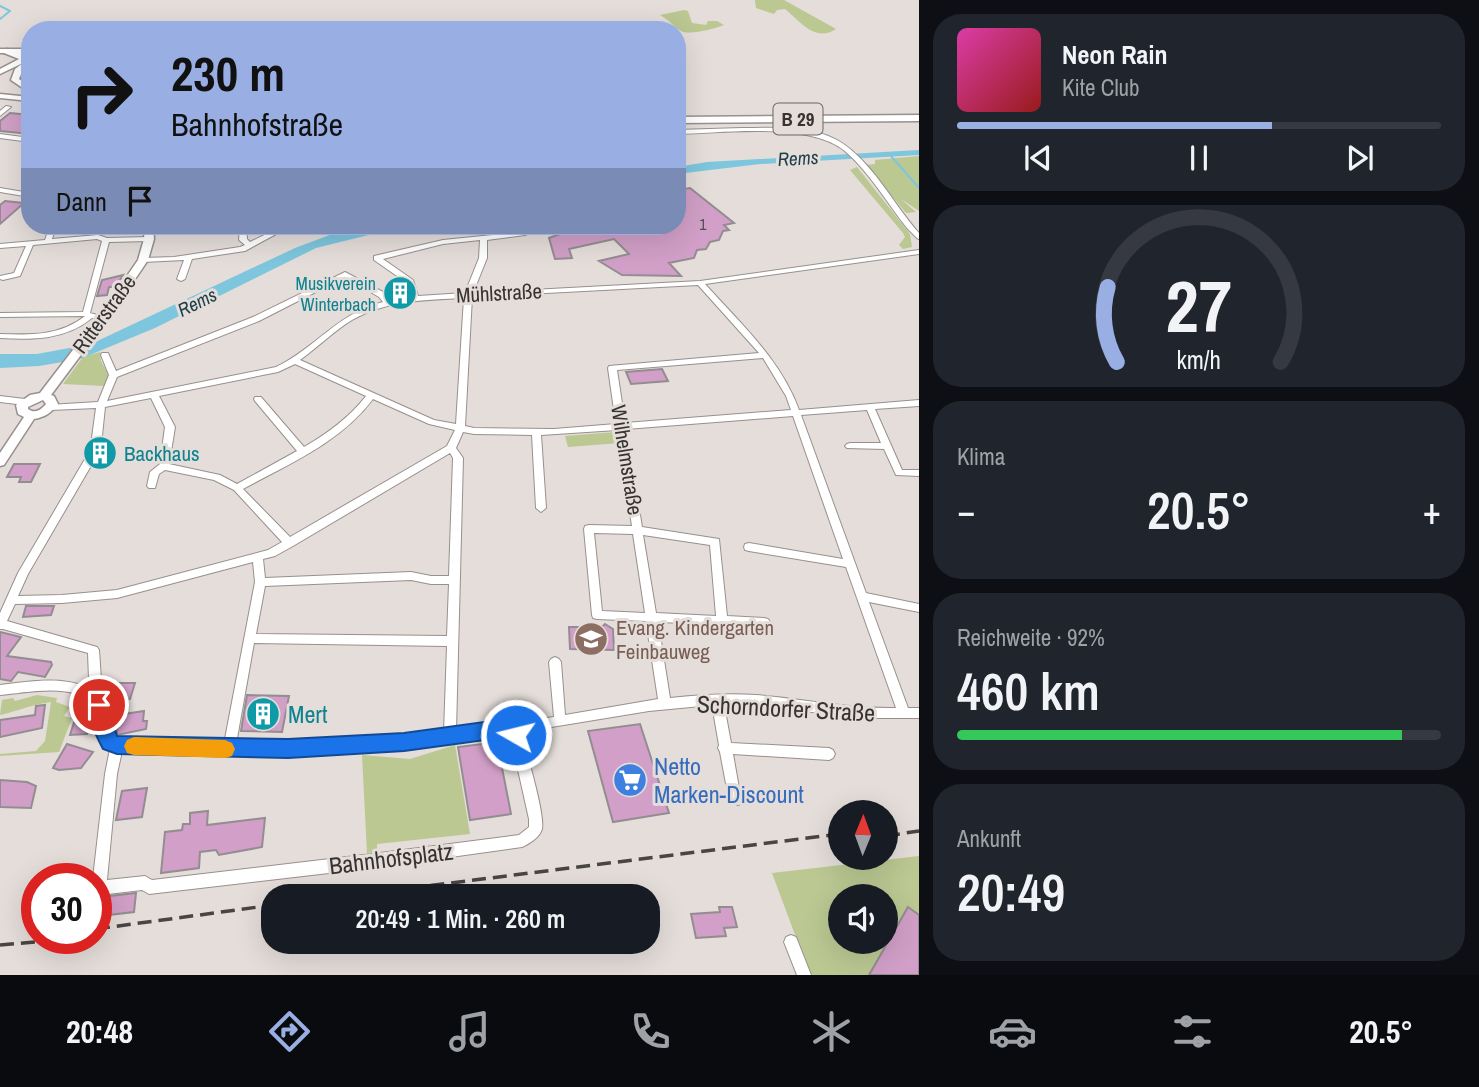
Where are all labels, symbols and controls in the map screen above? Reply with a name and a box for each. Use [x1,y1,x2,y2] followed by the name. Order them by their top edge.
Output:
[1062,37,1167,72] text: Neon Rain
[171,40,285,106] text: 230 m
[56,49,147,140] icon: right
[1062,72,1140,103] text: Kite Club
[171,103,343,146] text: Bahnhofstraße
[774,104,822,134] road number: B 29
[1019,139,1057,177] icon: previous
[1180,139,1218,177] icon: pause
[1341,139,1379,177] icon: next
[777,144,819,172] water label: Rems
[121,182,159,220] icon: arrive
[56,184,107,219] text: Dann
[699,213,707,235] house number: 1
[1166,258,1232,356] text: 27
[66,269,142,359] street label: Ritterstraße
[296,271,376,317] place label: Musikverein Winterbach
[381,274,419,312] building icon: Musikverein Winterbach
[455,276,543,310] street label: Mühlstraße
[173,281,221,323] water label: Rems
[1177,343,1221,377] text: km/h
[604,403,650,517] street label: Wilhelmstraße
[81,434,119,472] building icon: Backhaus
[124,439,200,468] place label: Backhaus
[957,441,1005,472] text: Klima
[1147,475,1251,545] text: 20.5°
[957,485,975,536] text: −
[1423,485,1441,536] text: +
[616,613,774,666] place label: Evang. Kindergarten Feinbauweg
[572,620,610,658] school or university icon: Evang. Kindergarten Feinbauweg
[957,622,1105,653] text: Reichweite · 92%
[957,656,1100,726] text: 460 km
[69,675,129,735] pin
[80,686,118,724] icon: arrive
[696,687,876,729] street label: Schorndorfer Straße
[244,695,282,733] building icon: Mert
[288,698,328,730] place label: Mert
[479,698,553,772] position arrow
[654,750,804,810] place label: Netto Marken-Discount
[611,761,649,799] supermarket icon: Netto Marken-Discount
[828,800,898,870] north arrow
[828,800,898,954] map controls
[957,823,1021,854] text: Ankunft
[327,834,455,881] street label: Bahnhofsplatz
[957,857,1065,927] text: 20:49
[21,863,112,954] speed limit sign: 30
[828,884,898,954] button: sound
[356,901,565,936] text: 20:49 · 1 Min. · 260 m
[265,1007,314,1056] icon: directions
[445,1007,494,1056] icon: music
[626,1007,675,1056] icon: phone
[807,1007,856,1056] icon: climate
[988,1007,1037,1056] icon: car
[1168,1007,1217,1056] icon: filters
[66,1010,133,1053] text: 20:48
[1349,1010,1413,1053] text: 20.5°

